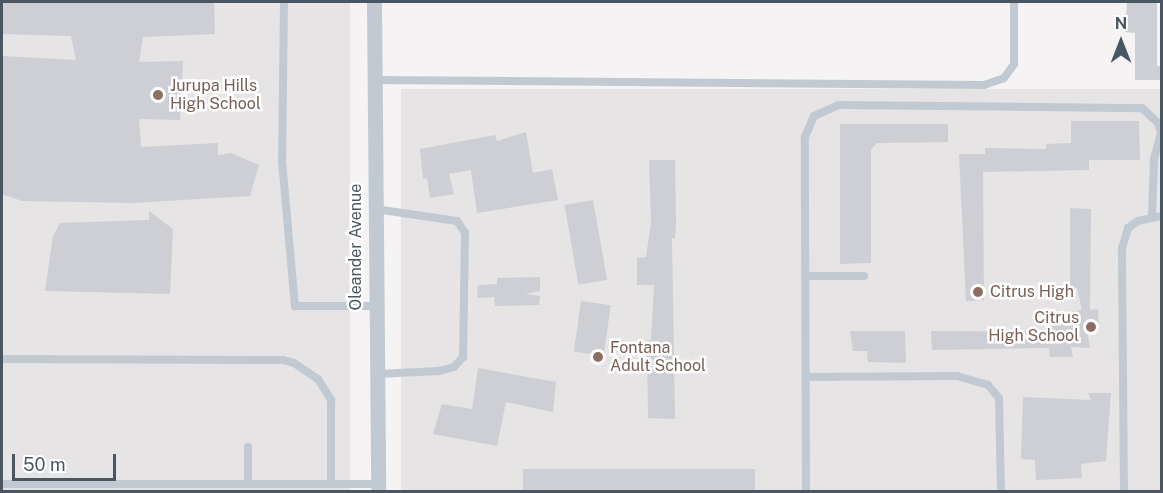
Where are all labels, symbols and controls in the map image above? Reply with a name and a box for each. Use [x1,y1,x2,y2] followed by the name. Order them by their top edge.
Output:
[1091,12,1151,72] north arrow
[1115,14,1127,33] text: N
[170,76,261,114] place label: Jurupa Hills High School
[151,88,165,102] marker: Jurupa Hills High School
[346,184,366,310] street label: Oleander Avenue
[990,282,1074,302] place label: Citrus High
[971,285,985,299] marker: Citrus High
[988,308,1079,346] place label: Citrus High School
[1084,320,1098,334] marker: Citrus High School
[610,338,706,376] place label: Fontana Adult School
[591,350,605,364] marker: Fontana Adult School
[15,442,118,480] scale bar
[23,454,66,475] text: 50 m

